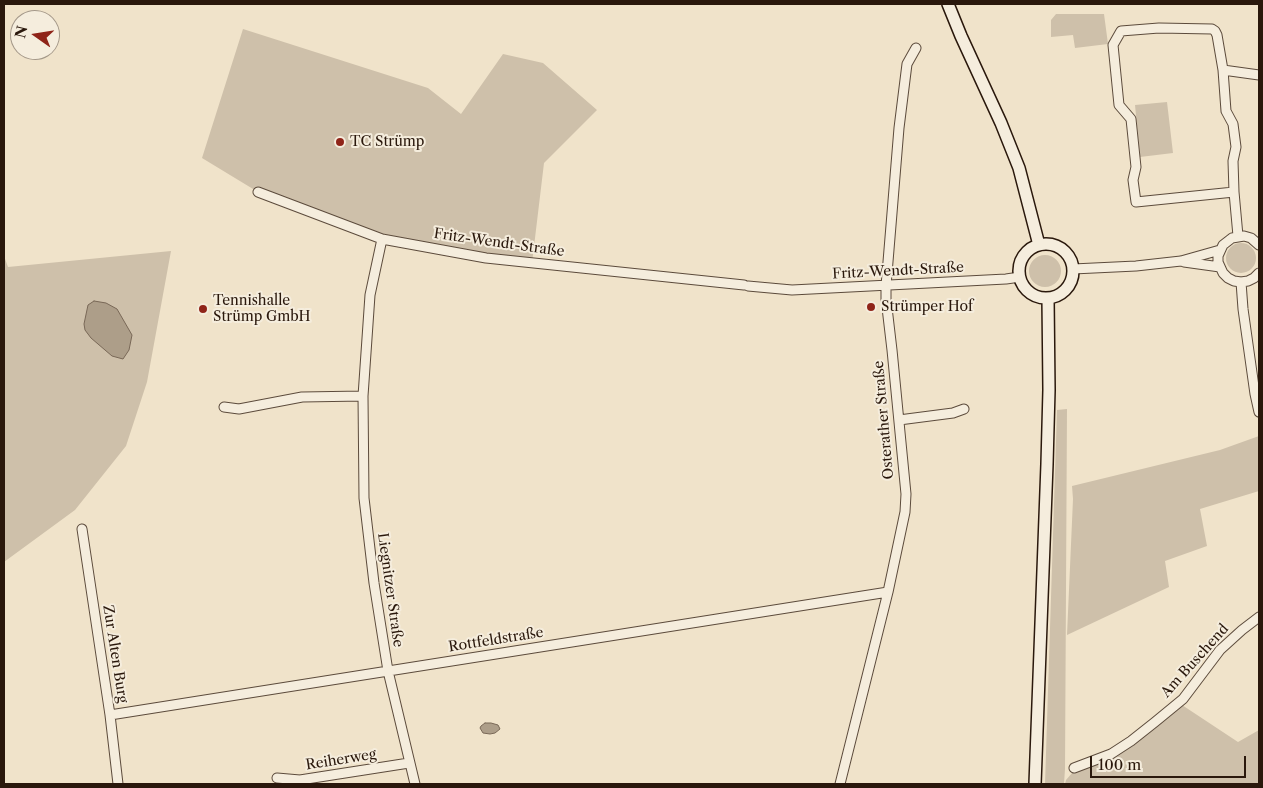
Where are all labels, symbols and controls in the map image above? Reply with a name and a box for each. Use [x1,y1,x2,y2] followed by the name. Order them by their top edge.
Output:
[10,10,60,60] north arrow
[11,24,31,40] text: N
[350,134,424,150] place label: TC Strümp
[334,136,346,148] marker: TC Strümp
[433,226,565,260] street label: Fritz-Wendt-Straße
[832,259,964,283] street label: Fritz-Wendt-Straße
[213,293,310,326] place label: Tennishalle Strümp GmbH
[881,299,973,315] place label: Strümper Hof
[865,301,877,313] marker: Strümper Hof
[197,303,209,315] marker: Tennishalle Strümp GmbH
[870,360,898,480] street label: Osterather Straße
[374,532,406,648] street label: Liegnitzer Straße
[99,604,131,704] street label: Zur Alten Burg
[1158,621,1232,701] street label: Am Buschend
[447,624,545,656] street label: Rottfeldstraße
[305,746,377,774] street label: Reiherweg
[1093,746,1249,778] scale bar
[1098,755,1141,774] text: 100 m

